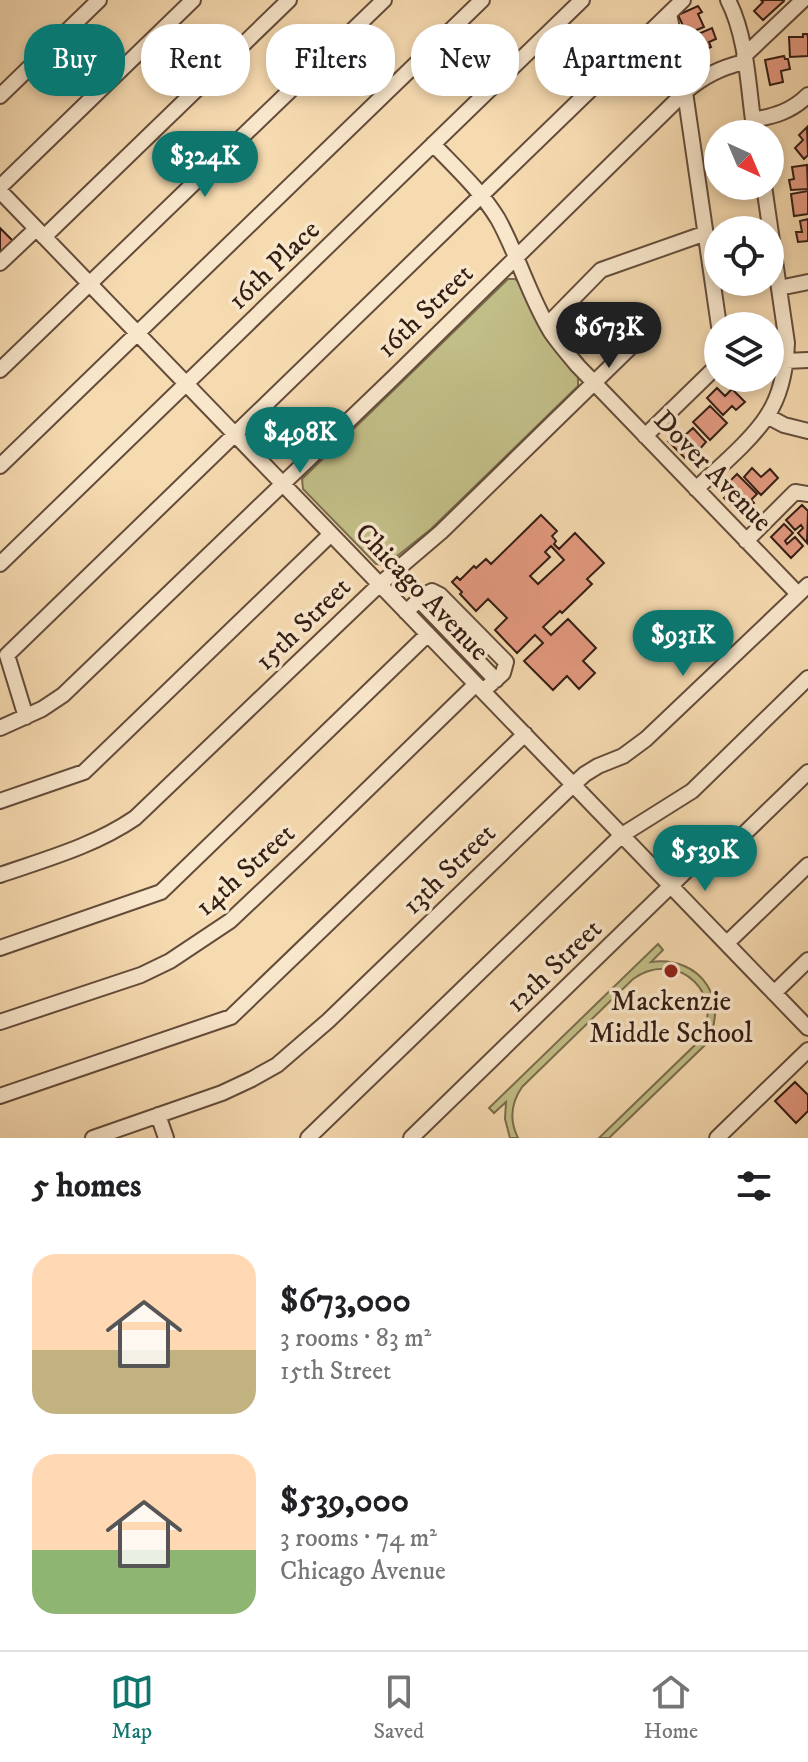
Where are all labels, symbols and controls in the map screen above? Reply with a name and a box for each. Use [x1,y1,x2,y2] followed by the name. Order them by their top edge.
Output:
[24,24,125,96] chip: Buy
[141,24,250,96] chip: Rent
[266,24,395,96] chip: Filters
[411,24,519,96] chip: New
[535,24,710,96] chip: Apartment
[704,120,784,200] north arrow
[704,120,784,392] map controls
[149,131,261,199] pin: $324K
[170,140,240,173] text: $324K
[221,213,327,317] street label: 16th Place
[704,216,784,296] button: locate
[369,257,481,366] street label: 16th Street
[553,302,665,370] pin: $673K
[574,311,644,344] text: $673K
[704,312,784,392] button: layers
[646,403,780,539] street label: Dover Avenue
[244,407,356,475] pin: $498K
[263,416,337,449] text: $498K
[347,516,496,668] street label: Chicago Avenue
[248,570,358,678] street label: 15th Street
[627,610,739,678] pin: $931K
[651,619,715,652] text: $931K
[188,816,302,924] street label: 14th Street
[395,816,503,922] street label: 13th Street
[649,825,761,893] pin: $539K
[671,834,739,867] text: $539K
[499,912,609,1020] street label: 12th Street
[662,962,680,980] marker: Mackenzie Middle School
[589,984,753,1051] place label: Mackenzie Middle School
[732,1164,776,1208] icon: filters
[32,1165,141,1207] text: 5 homes
[280,1280,411,1322] text: $673,000
[96,1286,192,1382] icon: home
[280,1322,431,1355] text: 3 rooms · 83 m²
[280,1355,391,1388] text: 15th Street
[280,1480,409,1522] text: $539,000
[96,1486,192,1582] icon: home
[280,1522,437,1555] text: 3 rooms · 74 m²
[280,1555,446,1588] text: Chicago Avenue
[110,1670,154,1745] tab: Map
[374,1670,424,1745] tab: Saved
[644,1670,698,1745] tab: Home

